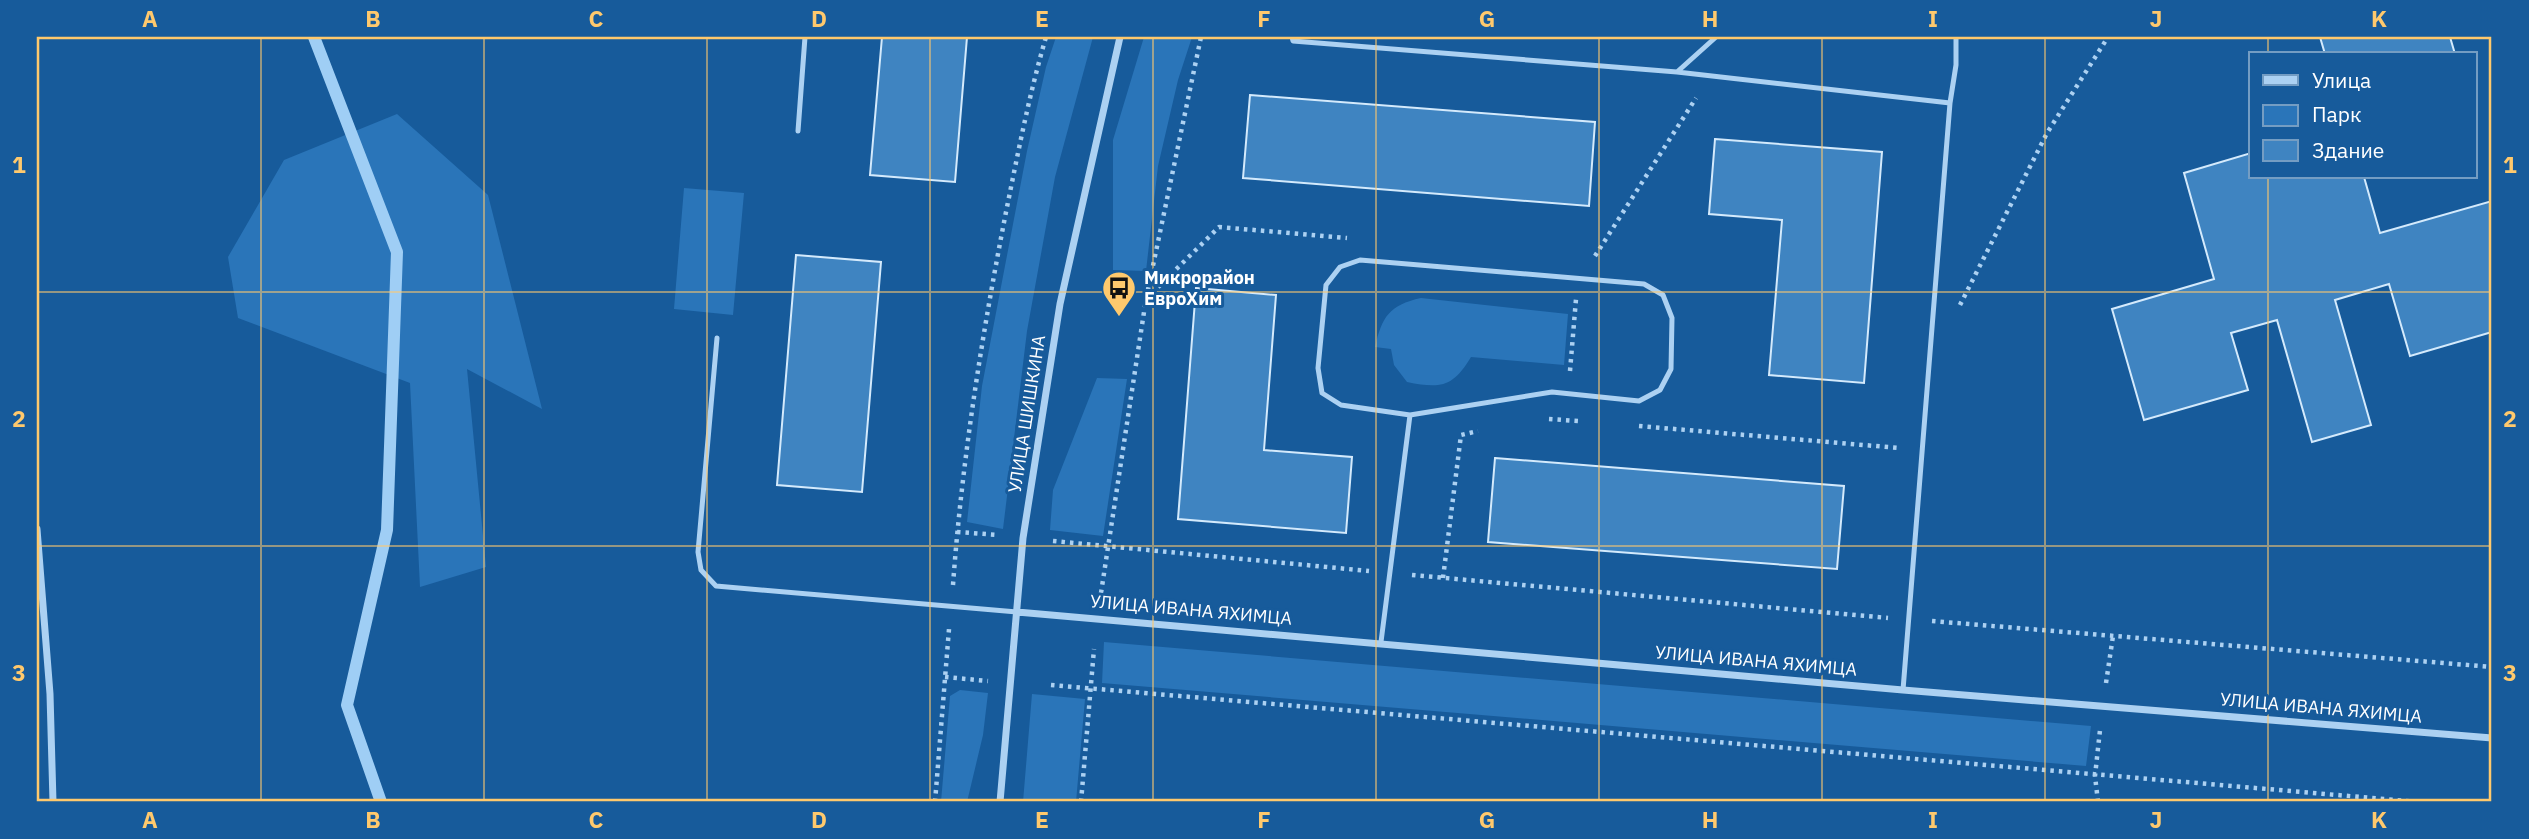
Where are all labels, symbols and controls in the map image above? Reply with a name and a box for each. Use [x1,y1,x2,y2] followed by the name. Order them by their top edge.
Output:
[142,3,158,33] text: A
[365,3,381,33] text: B
[589,3,604,33] text: C
[811,3,827,33] text: D
[1035,3,1049,33] text: E
[1257,3,1271,33] text: F
[1479,3,1495,33] text: G
[1702,3,1718,33] text: H
[1928,3,1938,33] text: I
[2150,3,2162,33] text: J
[2371,3,2387,33] text: K
[2249,52,2476,178] legend
[2312,66,2371,94] text: Улица
[2312,100,2362,128] text: Парк
[2312,136,2384,164] text: Здание
[12,149,26,179] text: 1
[2503,149,2517,179] text: 1
[1144,266,1255,310] place label: Микрорайон ЕвроХим
[1100,269,1138,318] bus stop icon: Микрорайон ЕвроХим
[1003,333,1050,495] street label: УЛИЦА ШИШКИНА
[12,403,26,433] text: 2
[2503,403,2517,433] text: 2
[1089,589,1293,630] street label: УЛИЦА ИВАНА ЯХИМЦА
[1654,640,1858,681] street label: УЛИЦА ИВАНА ЯХИМЦА
[12,657,26,687] text: 3
[2503,657,2517,687] text: 3
[2219,687,2423,728] street label: УЛИЦА ИВАНА ЯХИМЦА
[142,804,158,834] text: A
[365,804,381,834] text: B
[589,804,604,834] text: C
[811,804,827,834] text: D
[1035,804,1049,834] text: E
[1257,804,1271,834] text: F
[1479,804,1495,834] text: G
[1702,804,1718,834] text: H
[1928,804,1938,834] text: I
[2150,804,2162,834] text: J
[2371,804,2387,834] text: K

